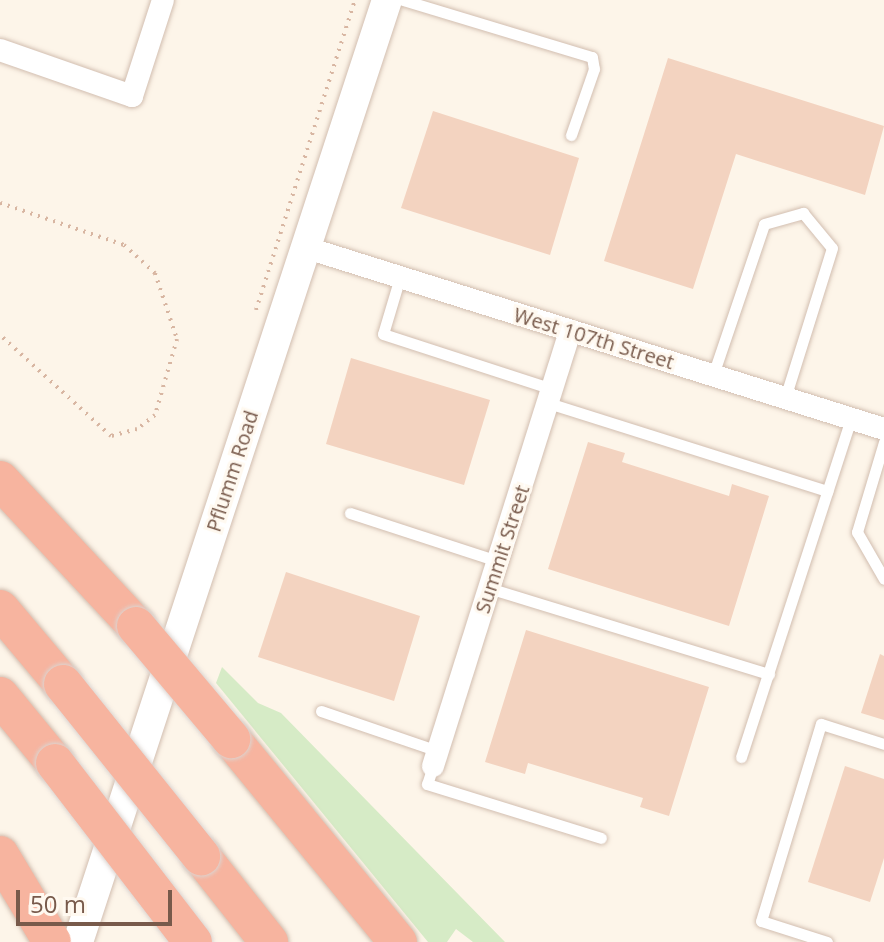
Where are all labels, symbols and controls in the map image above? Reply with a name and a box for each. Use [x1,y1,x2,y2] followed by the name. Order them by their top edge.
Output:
[511,302,677,374] street label: West 107th Street
[201,407,263,535] street label: Pflumm Road
[470,482,534,616] street label: Summit Street
[20,874,176,924] scale bar
[30,887,86,920] text: 50 m

